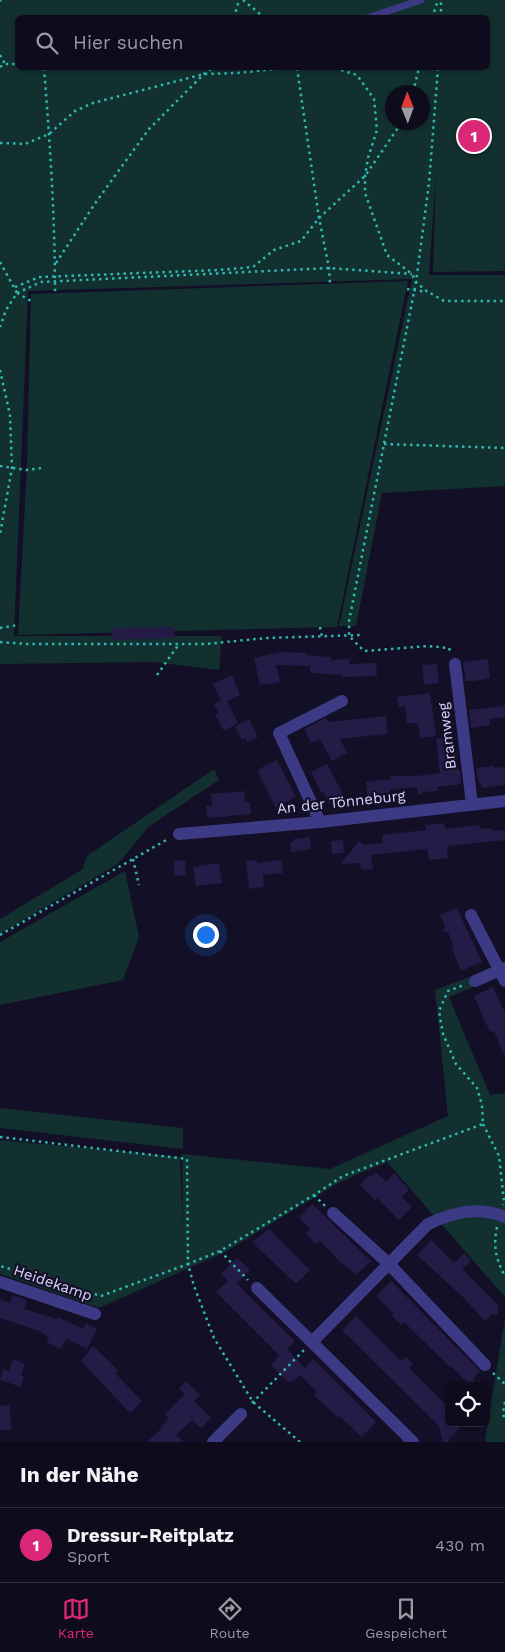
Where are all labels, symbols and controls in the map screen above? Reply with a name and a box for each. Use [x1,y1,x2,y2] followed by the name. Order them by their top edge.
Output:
[15,15,490,70] search box
[33,29,61,57] icon: search
[73,31,184,54] text: Hier suchen
[385,85,430,130] north arrow
[458,117,490,155] pin: 1
[434,701,460,771] street label: Bramweg
[276,786,406,818] street label: An der Tönneburg
[193,922,219,948] your location
[11,1261,95,1305] street label: Heidekamp
[445,1382,490,1427] map controls
[445,1382,490,1427] button: locate
[20,1462,139,1487] text: In der Nähe
[67,1524,234,1547] text: Dressur-Reitplatz
[33,1536,39,1555] text: 1
[435,1536,485,1555] text: 430 m
[67,1547,110,1566] text: Sport
[58,1595,94,1641] tab: Karte
[210,1595,250,1641] tab: Route
[365,1595,447,1641] tab: Gespeichert

